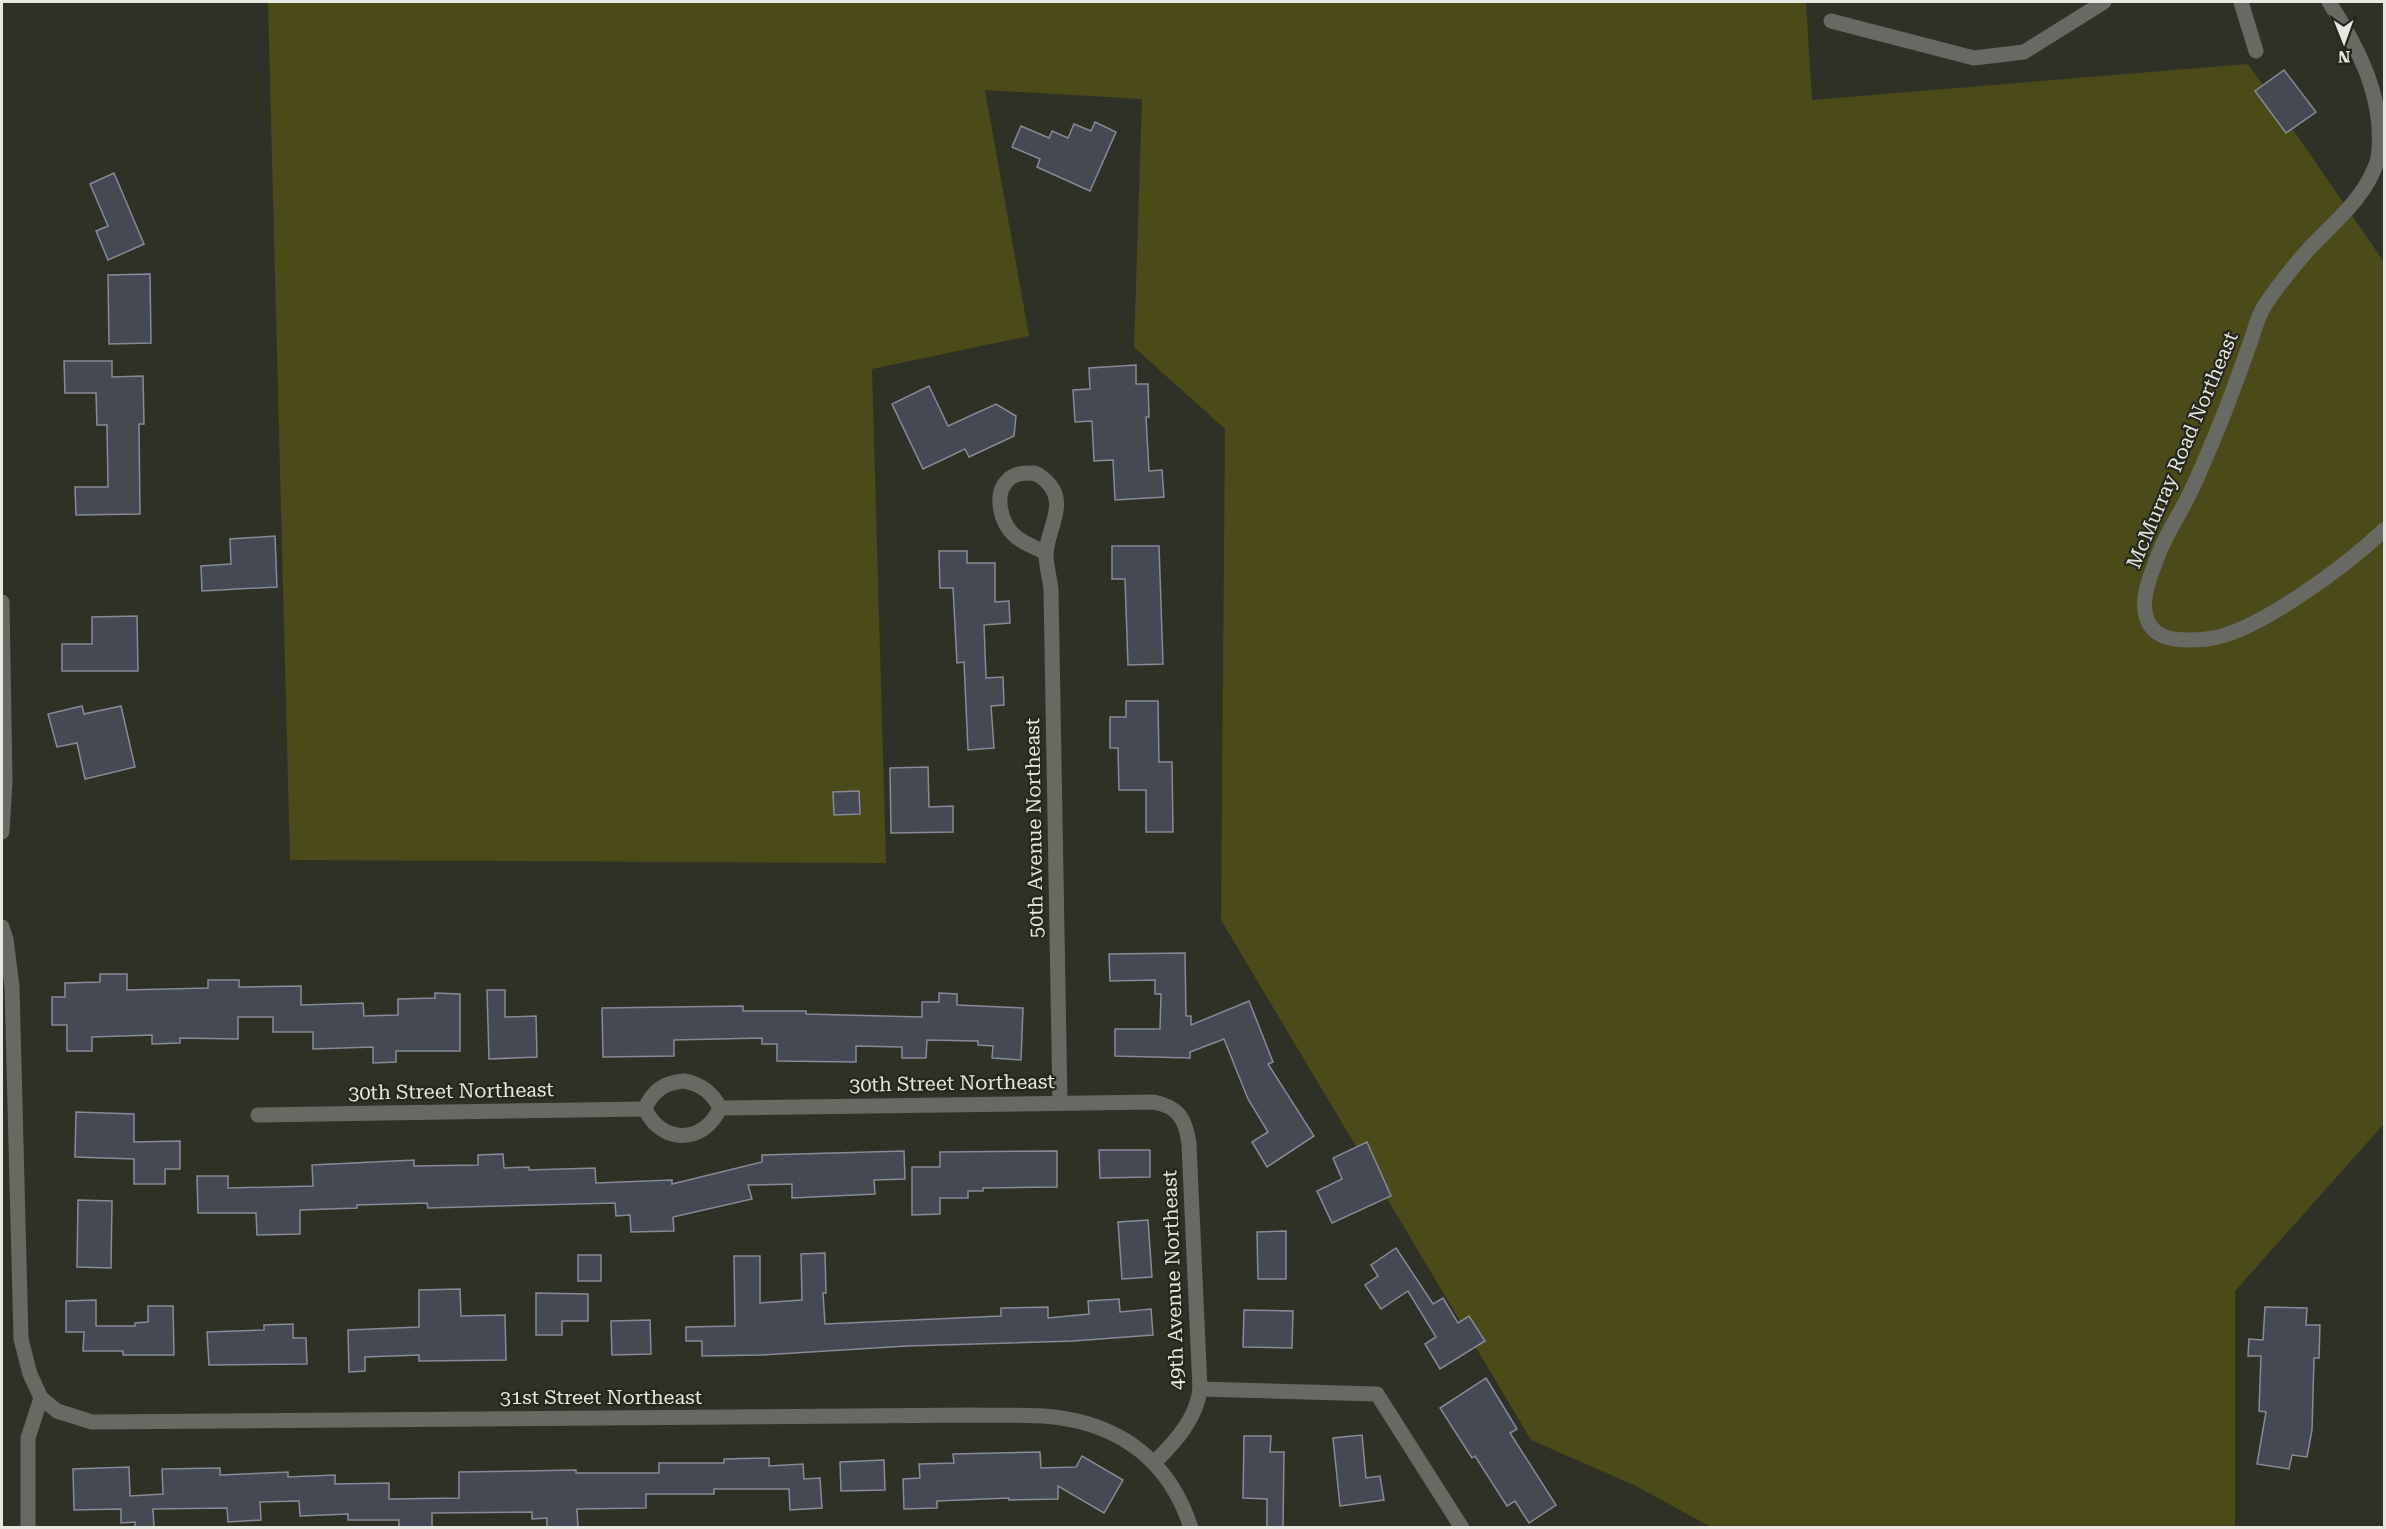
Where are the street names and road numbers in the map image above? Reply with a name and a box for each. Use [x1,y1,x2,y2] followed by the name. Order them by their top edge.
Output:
[2121,328,2243,572] street label: McMurray Road Northeast
[1020,717,1048,938] street label: 50th Avenue Northeast
[849,1069,1056,1097] street label: 30th Street Northeast
[348,1077,555,1105] street label: 30th Street Northeast
[1157,1169,1189,1390] street label: 49th Avenue Northeast
[500,1385,703,1409] street label: 31st Street Northeast

